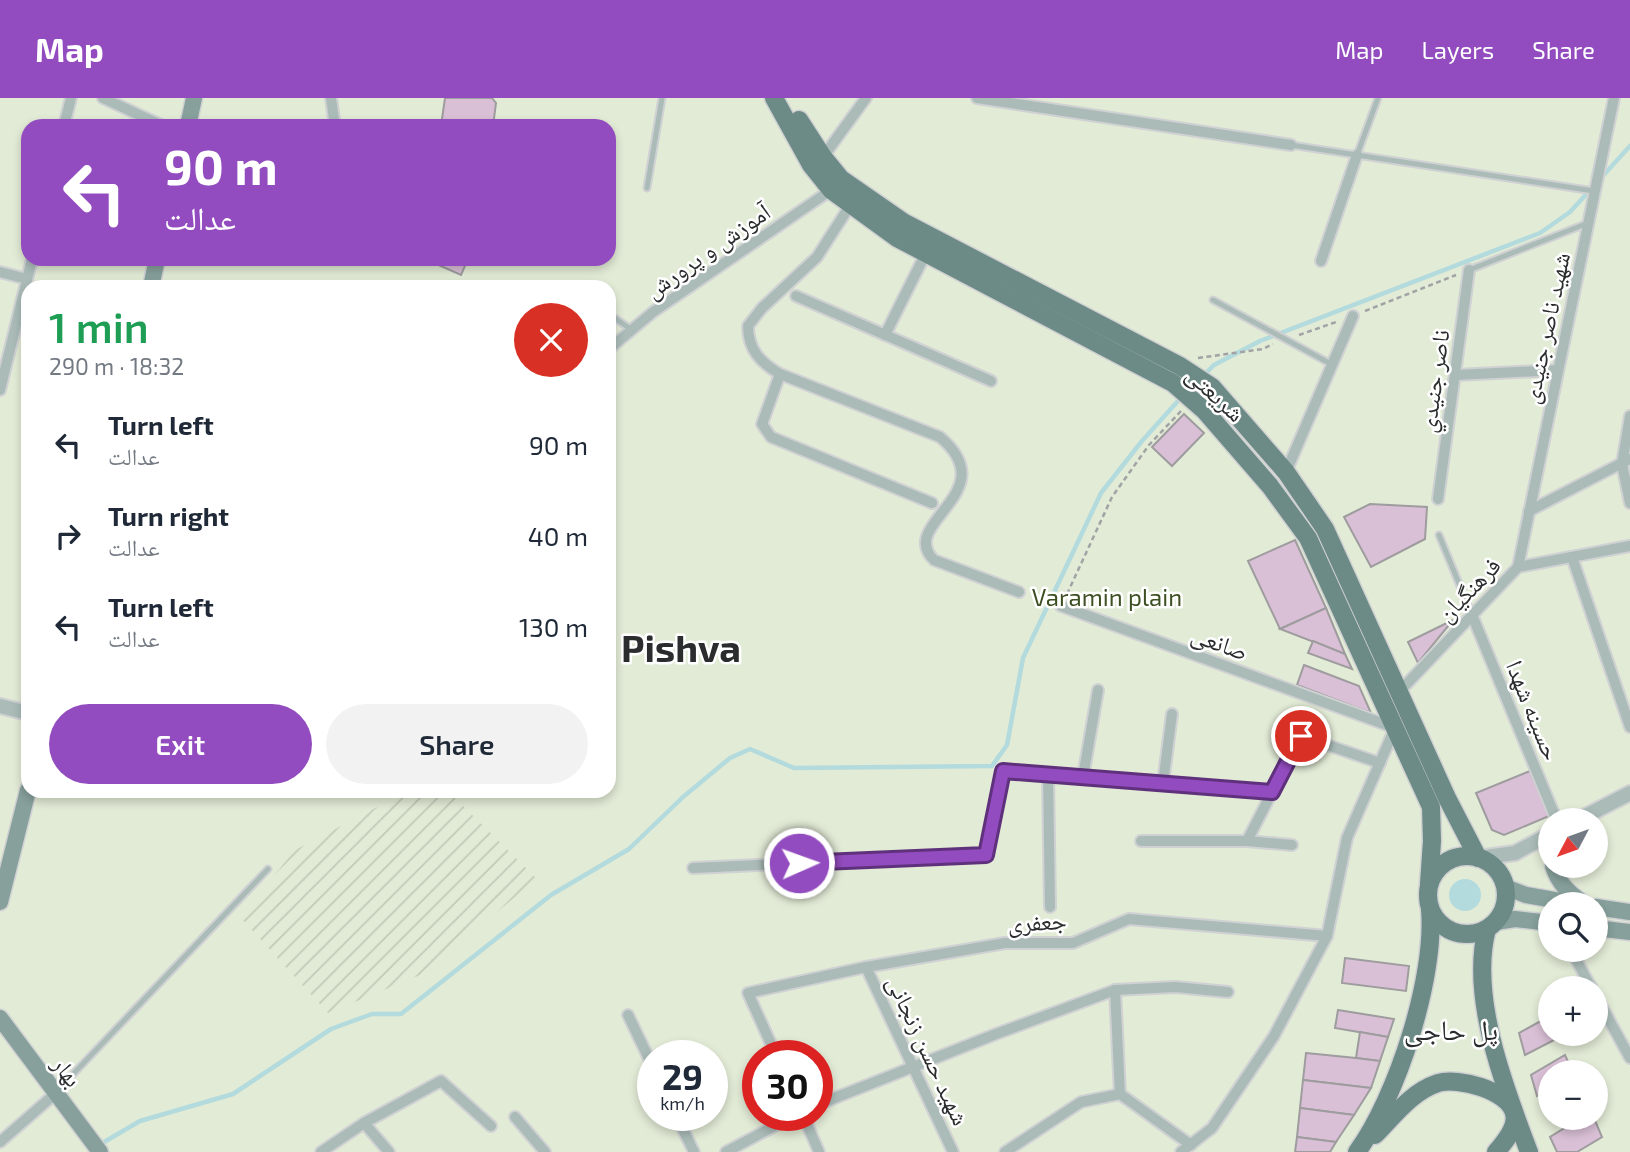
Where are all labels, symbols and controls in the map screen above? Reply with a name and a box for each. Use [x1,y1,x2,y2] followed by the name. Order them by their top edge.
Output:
[35,29,104,69] text: Map
[1335,35,1383,64] text: Map
[1421,35,1494,64] text: Layers
[1532,35,1595,64] text: Share
[164,136,278,195] text: 90 m
[49,147,140,238] icon: left
[639,196,777,305] street label: آموزش و پرورش
[164,198,236,236] text: عدالت
[1515,250,1576,407] street label: شهيد ناصر جنیدی
[49,301,149,351] text: 1 min
[514,303,588,377] button: close
[1411,328,1461,435] street label: ناصر جنيدي
[49,352,184,380] text: 290 m · 18:32
[1180,359,1251,428] street label: شریعتی
[108,409,214,440] text: Turn left
[49,426,87,464] icon: left
[529,429,588,460] text: 90 m
[108,442,160,470] text: عدالت
[108,500,229,531] text: Turn right
[49,517,87,555] icon: right
[528,520,588,551] text: 40 m
[108,533,160,561] text: عدالت
[1430,551,1507,628] street label: فرهنگیان
[1032,582,1182,611] park label: Varamin plain
[108,591,214,622] text: Turn left
[49,608,87,646] icon: left
[519,611,588,642] text: 130 m
[1187,618,1252,666] street label: صانعی
[108,624,160,652] text: عدالت
[621,624,741,670] district label: Pishva
[1500,656,1567,764] street label: حسینه شهدا
[49,704,312,784] button: Exit
[326,704,588,784] button: Share
[1271,706,1331,766] pin
[1282,717,1320,755] icon: arrive
[1538,808,1608,878] north arrow
[1538,808,1608,1130] map controls
[762,826,836,900] position arrow
[1538,892,1608,962] button: search
[1007,905,1067,938] street label: جعفری
[881,971,976,1130] street label: شهید حسن زنجانی
[1538,976,1608,1046] button: +
[1404,1012,1498,1048] district label: پل حاجی
[742,1040,833,1131] speed limit sign: 30
[46,1049,89,1093] street label: بهار
[662,1055,703,1097] text: 29
[1538,1060,1608,1130] button: −
[660,1092,705,1114] text: km/h

